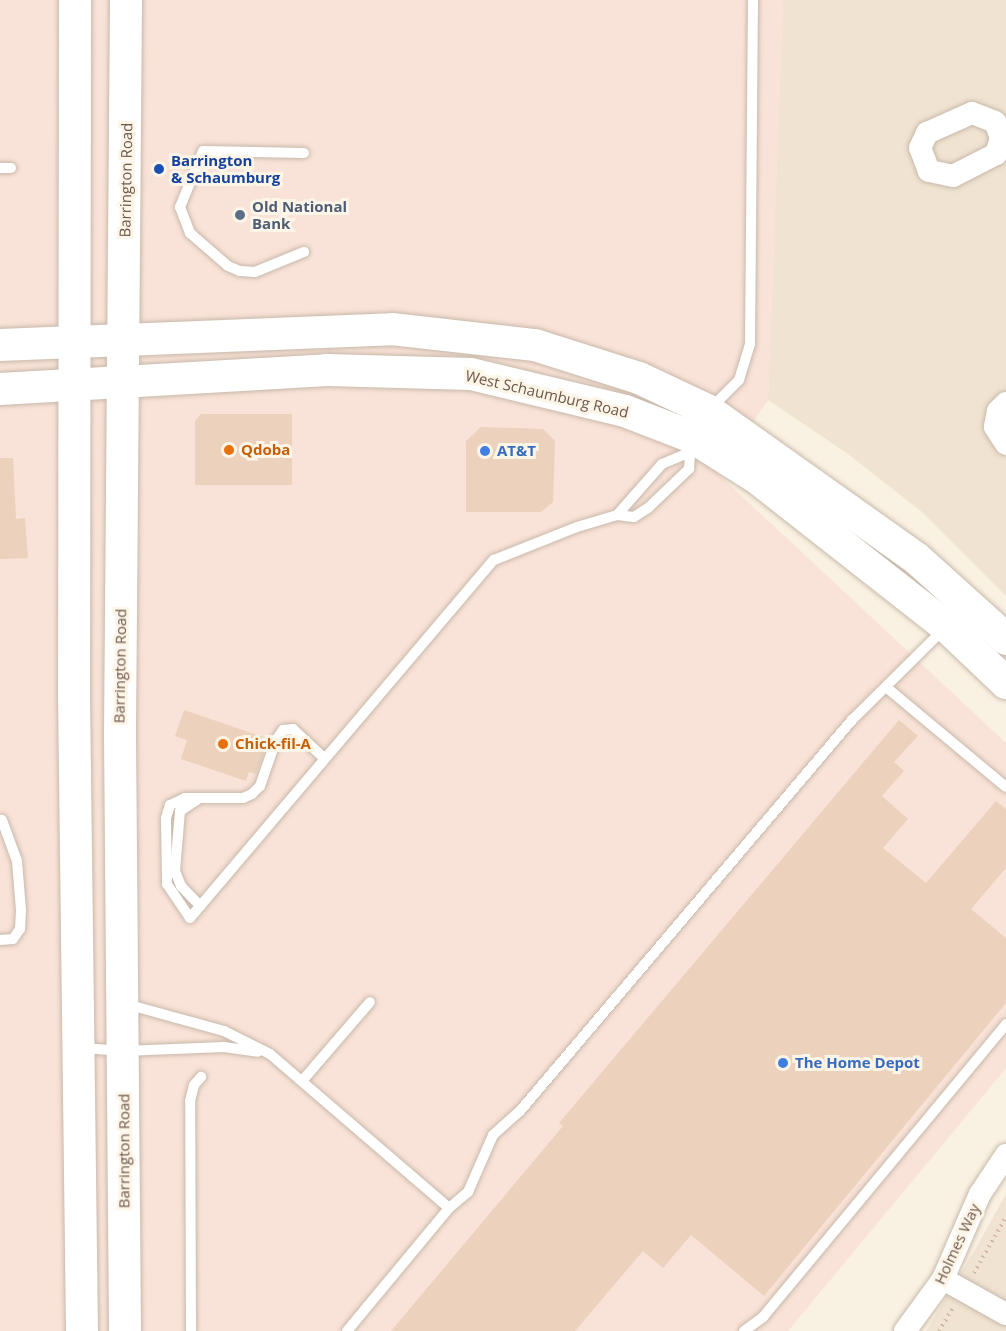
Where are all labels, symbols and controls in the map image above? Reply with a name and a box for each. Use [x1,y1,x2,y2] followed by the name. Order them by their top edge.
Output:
[116,123,136,237] street label: Barrington Road
[171,151,280,186] place label: Barrington & Schaumburg
[152,162,166,176] marker: Barrington & Schaumburg
[252,197,347,232] place label: Old National Bank
[233,208,247,222] marker: Old National Bank
[464,366,630,422] street label: West Schaumburg Road
[241,441,290,459] place label: Qdoba
[497,442,536,460] place label: AT&T
[222,443,236,457] marker: Qdoba
[478,444,492,458] marker: AT&T
[110,609,130,723] street label: Barrington Road
[235,735,311,753] place label: Chick-fil-A
[216,737,230,751] marker: Chick-fil-A
[795,1054,920,1072] place label: The Home Depot
[776,1056,790,1070] marker: The Home Depot
[115,1094,133,1208] street label: Barrington Road
[930,1201,984,1287] street label: Holmes Way

